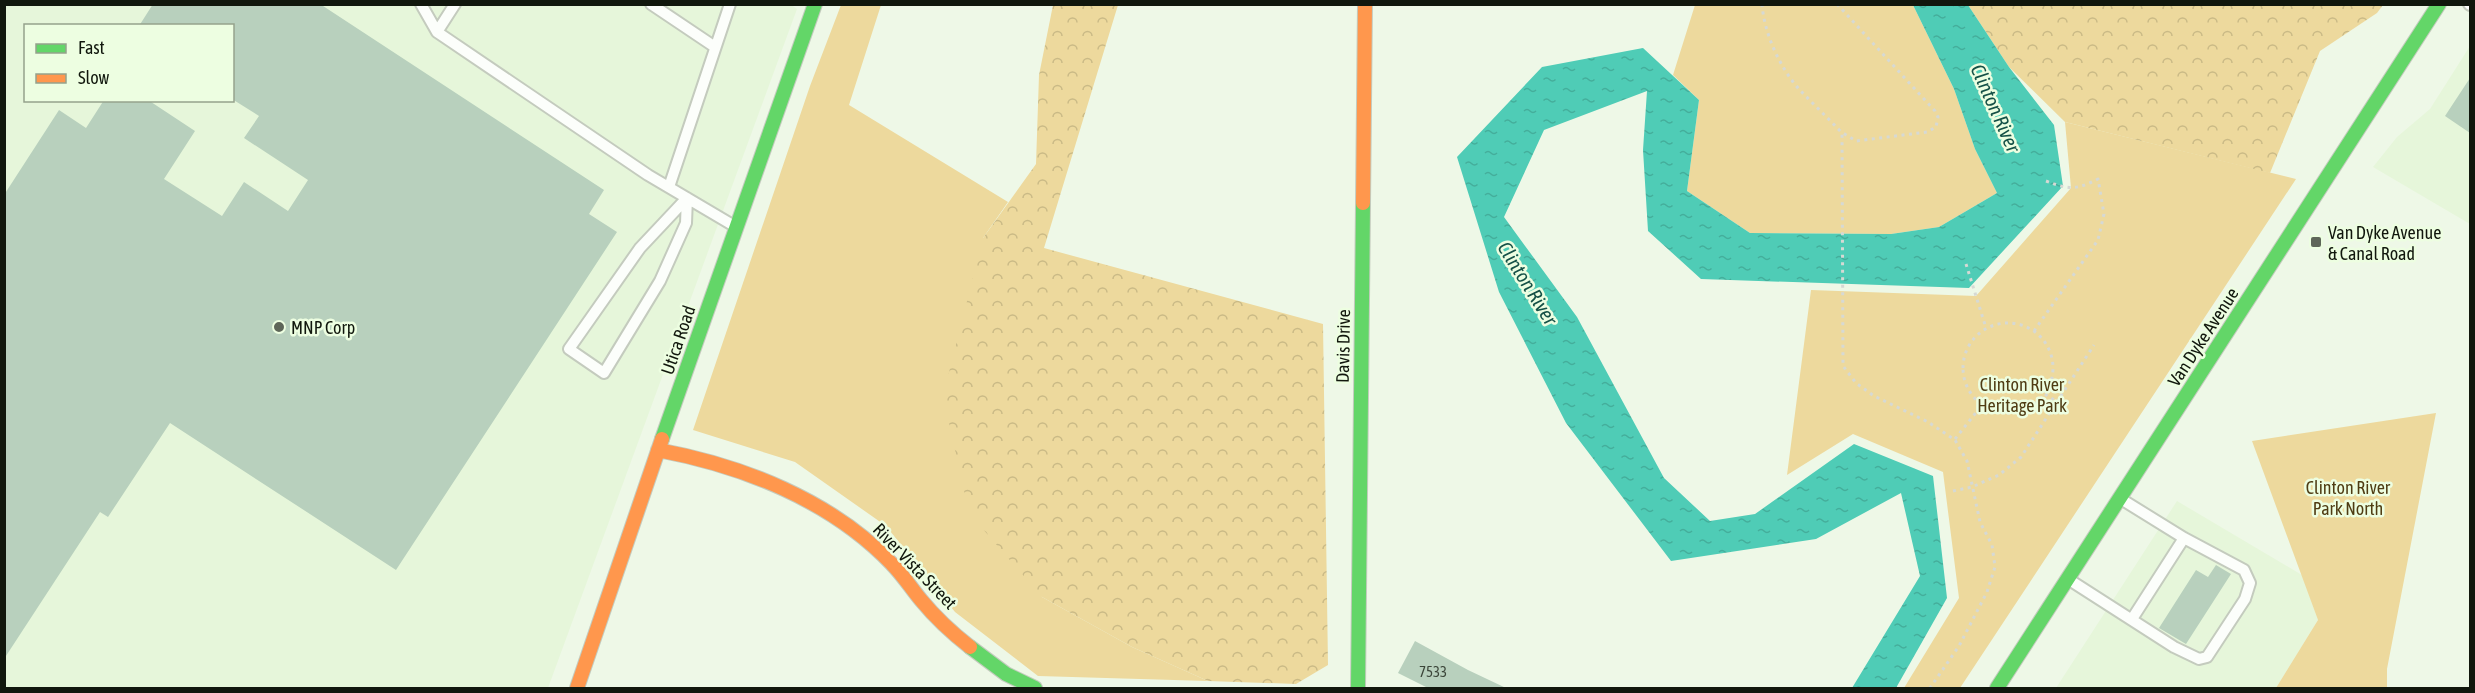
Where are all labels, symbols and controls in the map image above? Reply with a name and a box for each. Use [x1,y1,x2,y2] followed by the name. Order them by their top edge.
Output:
[24,24,234,102] legend
[78,37,105,58] text: Fast
[1966,61,2026,156] water label: Clinton River
[78,67,109,88] text: Slow
[2328,222,2441,264] place label: Van Dyke Avenue & Canal Road
[2309,235,2323,249] marker: Van Dyke Avenue & Canal Road
[1493,237,1563,330] water label: Clinton River
[2163,284,2243,390] street label: Van Dyke Avenue
[656,303,700,377] street label: Utica Road
[1332,309,1354,383] street label: Davis Drive
[291,317,355,338] place label: MNP Corp
[272,320,286,334] marker: MNP Corp
[1977,374,2067,416] park label: Clinton River Heritage Park
[2306,477,2391,519] park label: Clinton River Park North
[869,519,961,613] street label: River Vista Street
[1419,663,1447,680] house number: 7533

